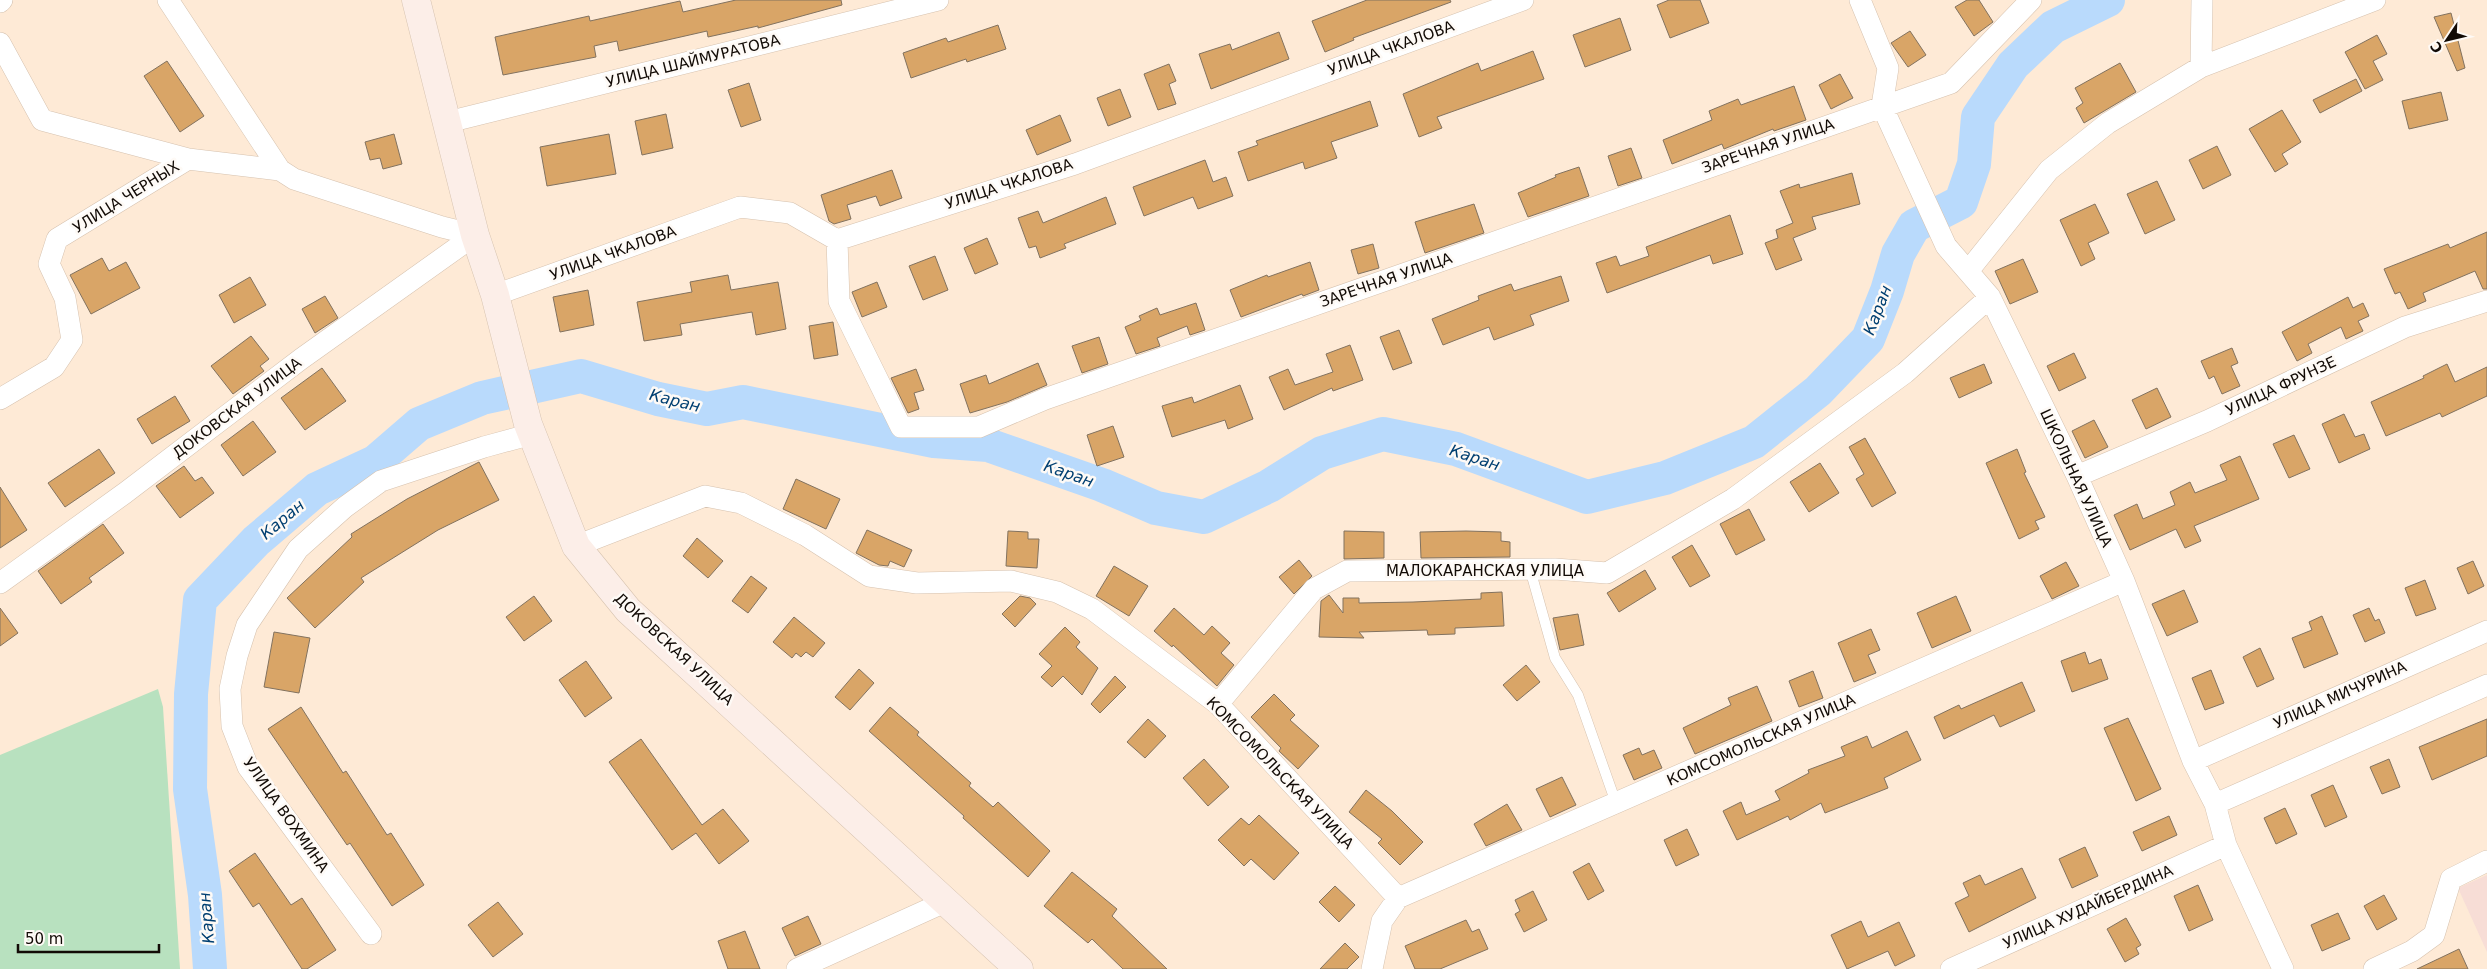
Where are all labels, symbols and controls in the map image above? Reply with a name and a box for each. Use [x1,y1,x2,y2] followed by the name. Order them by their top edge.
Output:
[2422,15,2472,65] north arrow
[1325,17,1457,79] street label: УЛИЦА ЧКАЛОВА
[604,29,783,91] street label: УЛИЦА ШАЙМУРАТОВА
[2427,39,2446,56] text: С
[1699,115,1837,177] street label: ЗАРЕЧНАЯ УЛИЦА
[943,155,1076,213] street label: УЛИЦА ЧКАЛОВА
[70,157,182,237] street label: УЛИЦА ЧЕРНЫХ
[547,222,679,284] street label: УЛИЦА ЧКАЛОВА
[1317,249,1455,311] street label: ЗАРЕЧНАЯ УЛИЦА
[1859,283,1896,338] water label: Каран
[169,353,305,462] street label: ДОКОВСКАЯ УЛИЦА
[2223,353,2339,419] street label: УЛИЦА ФРУНЗЕ
[648,385,702,416] water label: Каран
[2036,406,2116,551] street label: ШКОЛЬНАЯ УЛИЦА
[1447,440,1502,474] water label: Каран
[1041,456,1096,491] water label: Каран
[256,496,308,543] water label: Каран
[1386,562,1585,580] street label: МАЛОКАРАНСКАЯ УЛИЦА
[611,589,738,709] street label: ДОКОВСКАЯ УЛИЦА
[2271,657,2410,732] street label: УЛИЦА МИЧУРИНА
[1664,690,1859,790] street label: КОМСОМОЛЬСКАЯ УЛИЦА
[1203,693,1358,853] street label: КОМСОМОЛЬСКАЯ УЛИЦА
[240,754,333,877] street label: УЛИЦА ВОХМИНА
[2000,860,2176,953] street label: УЛИЦА ХУДАЙБЕРДИНА
[195,891,218,944] water label: Каран
[18,922,159,954] scale bar
[25,930,63,948] text: 50 m

